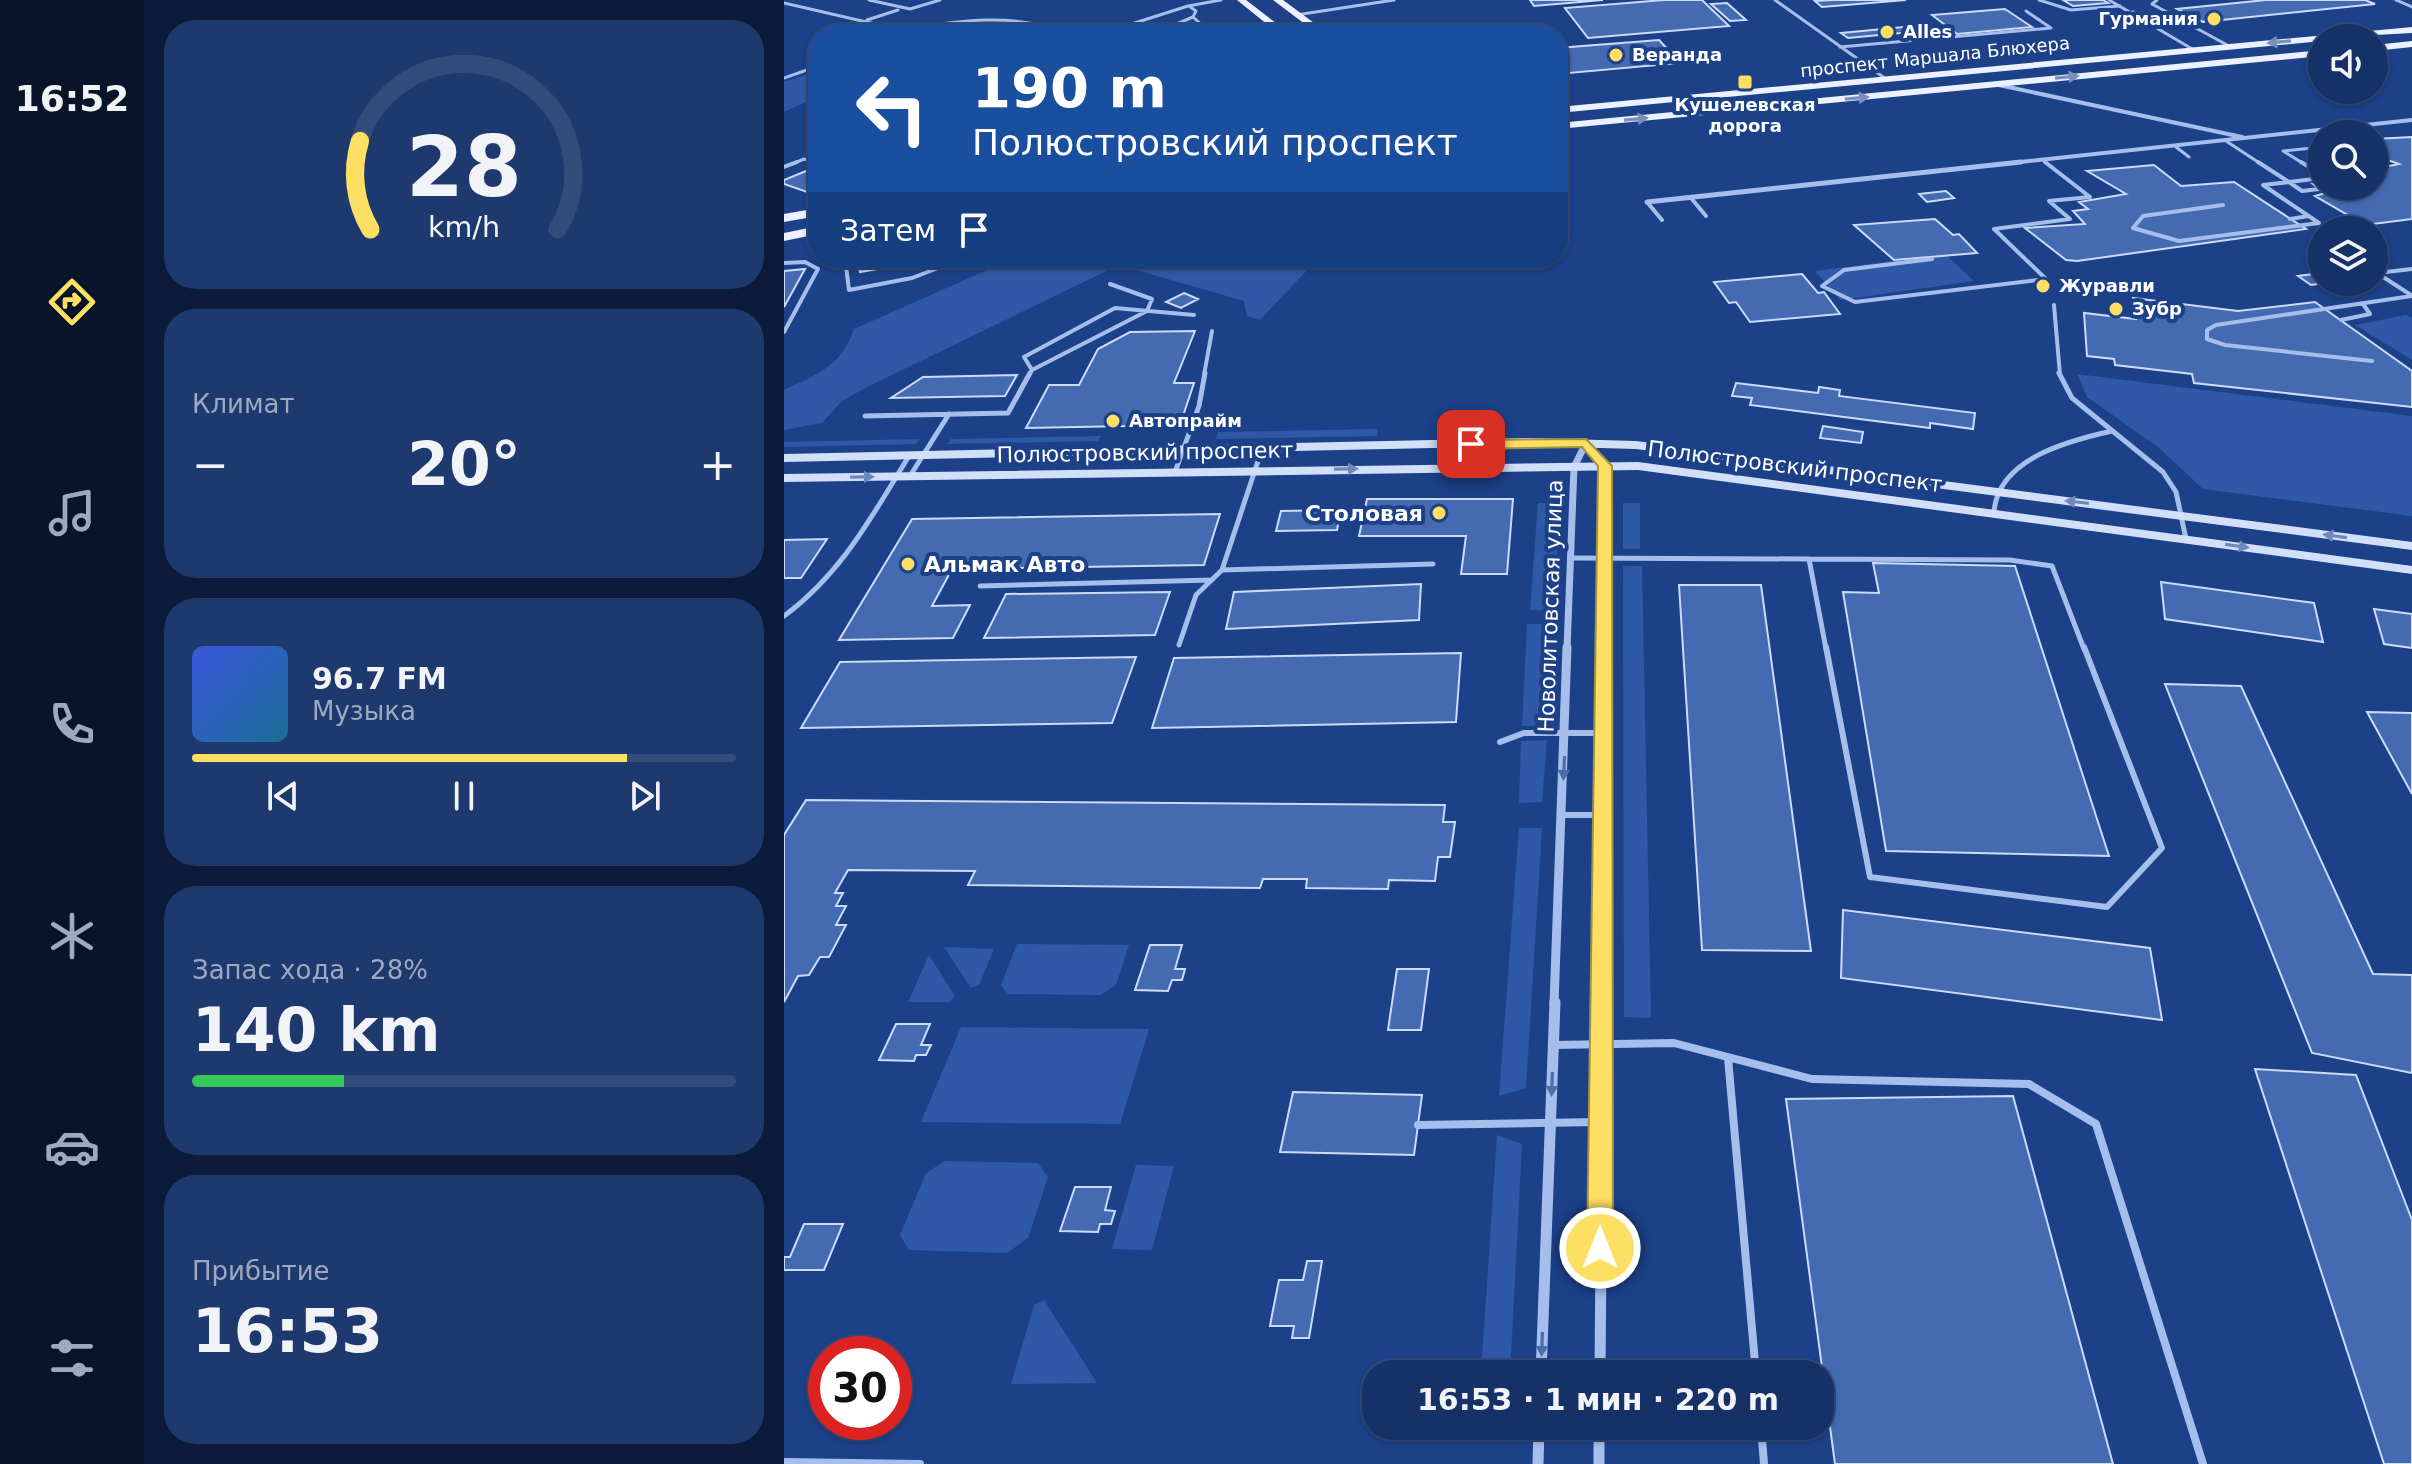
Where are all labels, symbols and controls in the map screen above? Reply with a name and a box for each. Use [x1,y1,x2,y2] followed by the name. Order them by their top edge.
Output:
[2098,8,2198,29] place label: Гурмания
[2205,10,2223,28] marker: Гурмания
[1903,21,1952,42] place label: Alles
[1878,23,1896,41] marker: Alles
[2308,24,2388,296] map controls
[2308,24,2388,104] button: sound
[1799,32,2071,81] street label: проспект Маршала Блюхера
[2266,35,2291,48] one-way arrow
[1632,44,1722,65] place label: Веранда
[1607,46,1625,64] marker: Веранда
[972,55,1167,120] text: 190 m
[840,56,944,160] icon: left
[2055,71,2080,84] one-way arrow
[1736,73,1754,91] marker: Кушелевская дорога
[15,78,129,119] text: 16:52
[1845,91,1870,104] one-way arrow
[1674,94,1816,136] place label: Кушелевская дорога
[1624,112,1649,125] one-way arrow
[406,119,522,216] text: 28
[2308,120,2388,200] button: search
[972,122,1458,163] text: Полюстровский проспект
[952,208,996,252] icon: arrive
[428,211,500,245] text: km/h
[840,213,936,248] text: Затем
[2308,216,2388,296] button: layers
[44,274,100,330] icon: directions
[2059,275,2155,296] place label: Журавли
[2034,277,2052,295] marker: Журавли
[2132,298,2182,319] place label: Зубр
[2107,300,2125,318] marker: Зубр
[192,389,295,419] text: Климат
[1129,410,1242,431] place label: Автопрайм
[1437,410,1505,478] pin
[1104,412,1122,430] marker: Автопрайм
[1449,422,1493,466] icon: arrive
[407,429,521,499] text: 20°
[1646,436,1944,497] street label: Полюстровский проспект
[996,437,1294,468] street label: Полюстровский проспект
[192,439,229,490] text: −
[699,439,736,490] text: +
[1334,463,1359,476] one-way arrow
[850,471,875,483] one-way arrow
[1534,479,1567,733] street label: Новолитовская улица
[44,485,100,541] icon: music
[2064,495,2089,508] one-way arrow
[1305,501,1423,526] place label: Столовая
[1430,504,1448,522] marker: Столовая
[2322,529,2347,542] one-way arrow
[2225,540,2250,553] one-way arrow
[924,552,1085,577] place label: Альмак Авто
[899,555,917,573] marker: Альмак Авто
[312,661,447,696] text: 96.7 FM
[44,696,100,752] icon: phone
[312,696,416,726] text: Музыка
[1558,756,1571,781] one-way arrow
[261,774,305,818] icon: previous
[442,774,486,818] icon: pause
[623,774,667,818] icon: next
[44,908,100,964] icon: climate
[192,955,428,985] text: Запас хода · 28%
[192,995,441,1065] text: 140 km
[1545,1072,1558,1097] one-way arrow
[44,1119,100,1175] icon: car
[1558,1206,1642,1290] position arrow
[192,1256,330,1286] text: Прибытие
[192,1296,383,1366] text: 16:53
[44,1330,100,1386] icon: filters
[1536,1332,1549,1357] one-way arrow
[808,1336,912,1440] speed limit sign: 30
[1417,1382,1779,1417] text: 16:53 · 1 мин · 220 m

